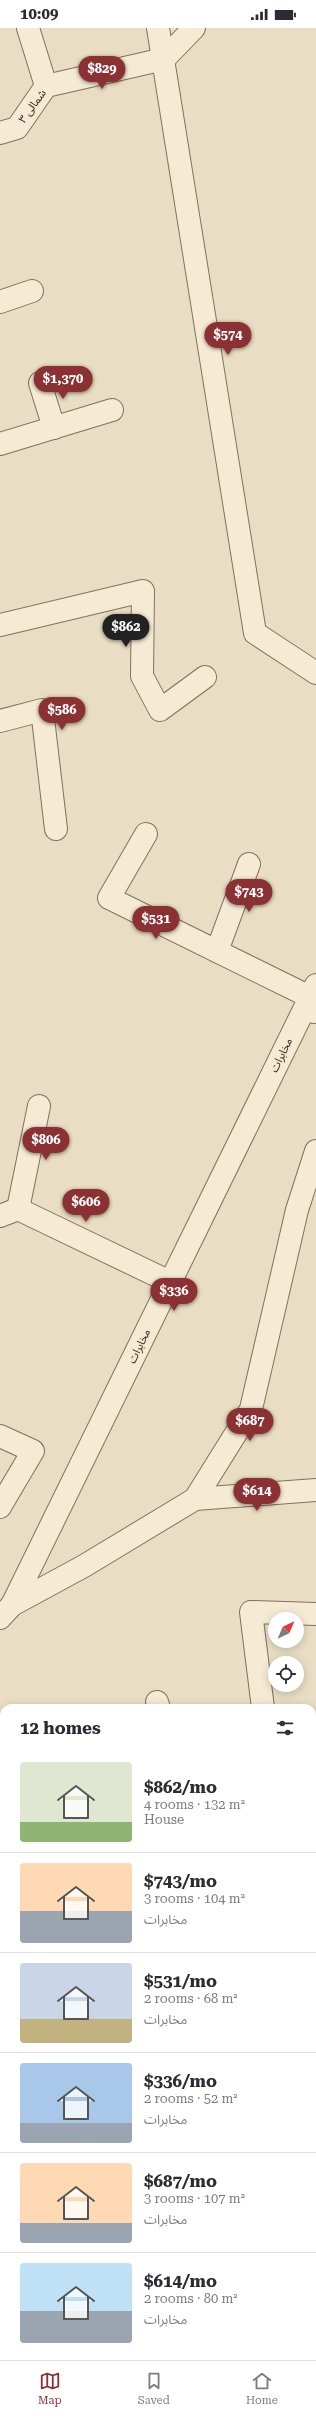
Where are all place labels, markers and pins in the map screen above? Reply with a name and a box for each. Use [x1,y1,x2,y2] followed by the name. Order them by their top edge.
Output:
[78,56,126,90] pin: $829
[204,322,252,356] pin: $574
[30,366,96,400] pin: $1,370
[102,614,150,648] pin: $862
[38,697,86,731] pin: $586
[225,879,273,913] pin: $743
[132,906,180,940] pin: $531
[22,1127,70,1161] pin: $806
[62,1189,110,1223] pin: $606
[150,1278,198,1312] pin: $336
[226,1408,274,1442] pin: $687
[233,1478,281,1512] pin: $614

